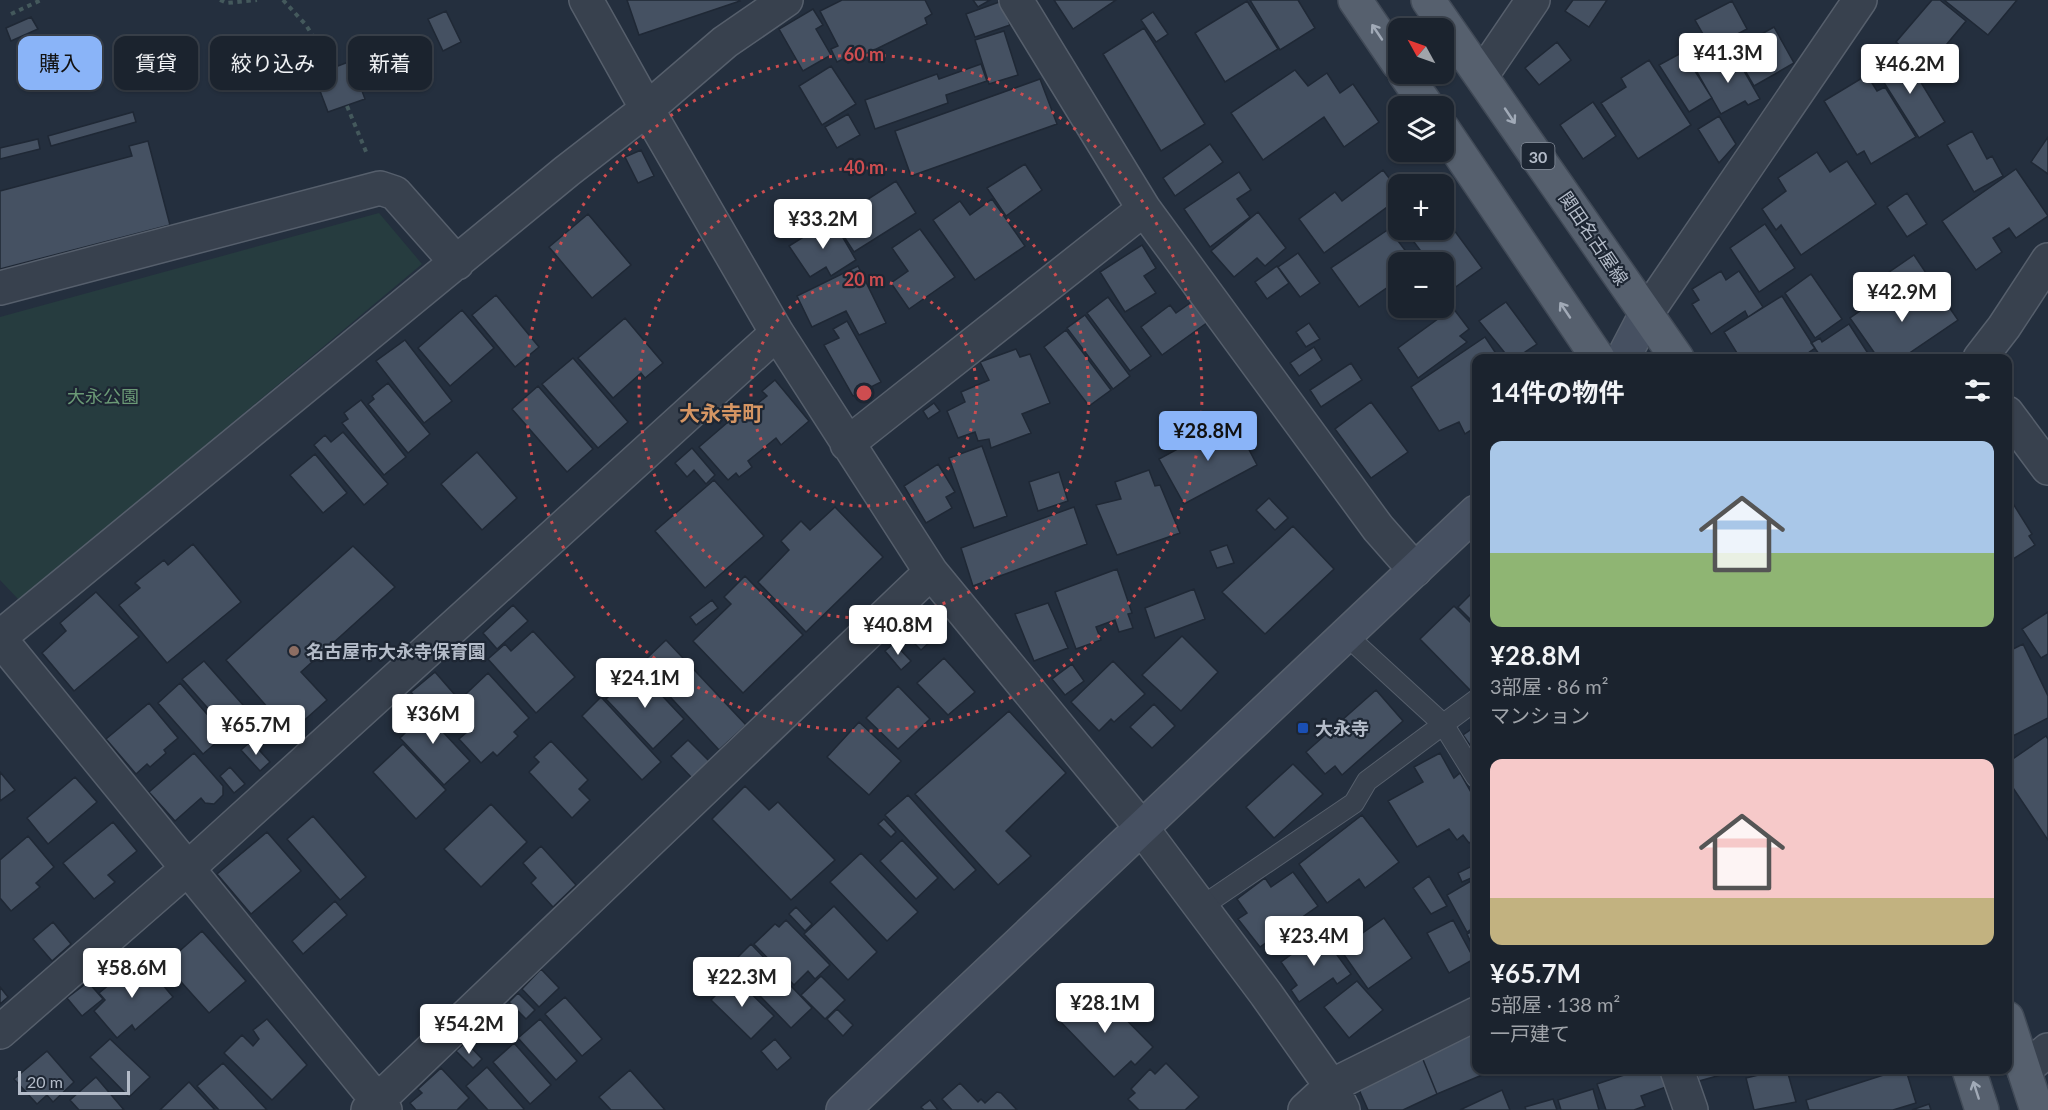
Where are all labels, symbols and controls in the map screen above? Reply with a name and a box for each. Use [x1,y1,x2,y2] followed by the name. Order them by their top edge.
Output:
[1388,18,1454,84] north arrow
[1388,18,1454,318] map controls
[1371,24,1383,40] one-way arrow
[1679,33,1777,84] pin: ¥41.3M
[18,36,102,90] chip: 購入
[114,36,198,90] chip: 賃貸
[210,36,336,90] chip: 絞り込み
[348,36,432,90] chip: 新着
[1693,40,1763,64] text: ¥41.3M
[844,43,884,65] text: 60 m
[1861,44,1959,95] pin: ¥46.2M
[1875,51,1945,75] text: ¥46.2M
[1388,96,1454,162] button: layers
[1504,108,1516,124] one-way arrow
[1522,143,1554,169] road number: 30
[844,156,884,178] text: 40 m
[1388,174,1454,240] button: +
[1555,187,1633,289] street label: 関田名古屋線
[774,199,872,250] pin: ¥33.2M
[788,206,858,230] text: ¥33.2M
[1388,252,1454,318] button: −
[844,268,884,290] text: 20 m
[1853,272,1951,323] pin: ¥42.9M
[1867,279,1937,303] text: ¥42.9M
[1559,302,1571,319] one-way arrow
[1961,374,1994,407] icon: filters
[1490,376,1624,408] text: 14件の物件
[854,383,874,403] centre of rings
[67,385,139,407] park label: 大永公園
[679,400,763,425] district label: 大永寺町
[1159,411,1257,462] pin: ¥28.8M
[1173,418,1243,442] text: ¥28.8M
[1688,480,1796,588] icon: home
[849,605,947,656] pin: ¥40.8M
[863,612,933,636] text: ¥40.8M
[1490,639,1581,671] text: ¥28.8M
[306,640,486,662] place label: 名古屋市大永寺保育園
[287,644,301,658] marker: 名古屋市大永寺保育園
[596,658,694,709] pin: ¥24.1M
[610,665,680,689] text: ¥24.1M
[1490,674,1609,698] text: 3部屋 · 86 m²
[397,694,469,745] pin: ¥36M
[406,701,460,725] text: ¥36M
[1490,703,1590,727] text: マンション
[207,705,305,756] pin: ¥65.7M
[221,712,291,736] text: ¥65.7M
[1315,717,1369,739] place label: 大永寺
[1296,721,1310,735] marker: 大永寺
[1688,798,1796,906] icon: home
[1265,916,1363,967] pin: ¥23.4M
[1279,923,1349,947] text: ¥23.4M
[83,948,181,999] pin: ¥58.6M
[97,955,167,979] text: ¥58.6M
[693,957,791,1008] pin: ¥22.3M
[1490,957,1581,989] text: ¥65.7M
[707,964,777,988] text: ¥22.3M
[1056,983,1154,1034] pin: ¥28.1M
[1070,990,1140,1014] text: ¥28.1M
[1490,992,1620,1016] text: 5部屋 · 138 m²
[420,1004,518,1055] pin: ¥54.2M
[434,1011,504,1035] text: ¥54.2M
[1490,1021,1570,1045] text: 一戸建て
[18,1068,130,1096] scale bar
[27,1072,63,1091] text: 20 m
[1969,1081,1980,1100] one-way arrow

